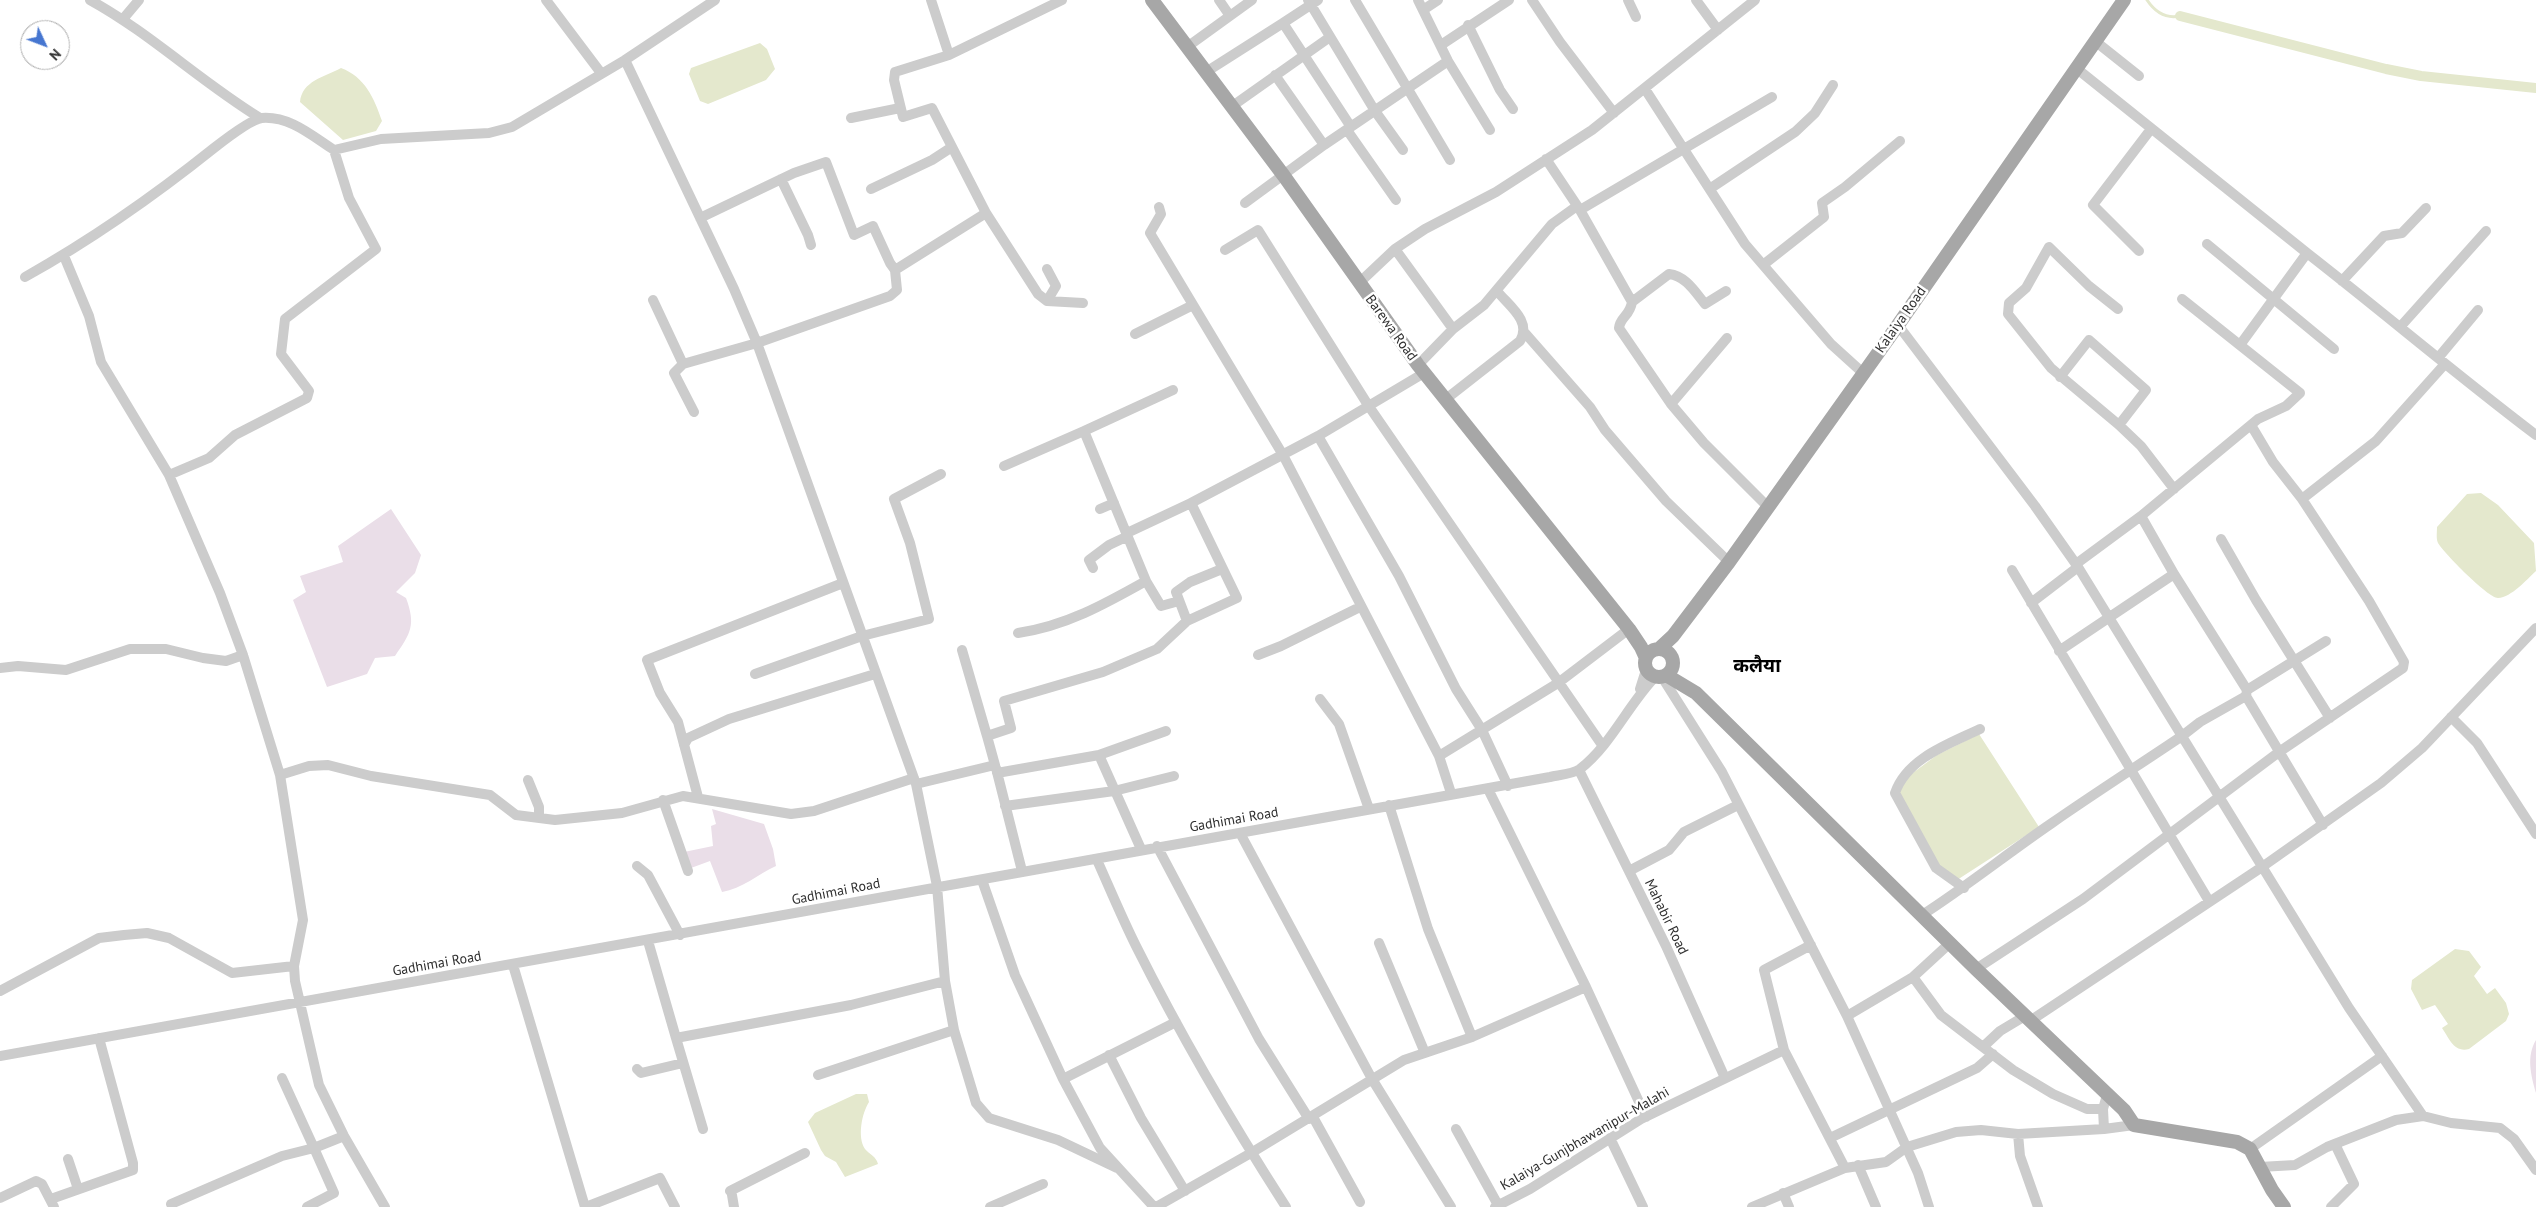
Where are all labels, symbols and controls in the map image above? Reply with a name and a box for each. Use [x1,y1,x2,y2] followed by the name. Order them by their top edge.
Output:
[20,20,70,70] north arrow
[46,45,65,64] text: N
[1872,284,1930,356] street label: Kalaiya Road
[1361,292,1421,364] street label: Barewa Road
[1733,656,1781,678] district label: कलैया
[1188,804,1280,836] street label: Gadhimai Road
[790,875,882,909] street label: Gadhimai Road
[1640,876,1692,958] street label: Mahabir Road
[391,948,483,980] street label: Gadhimai Road
[1498,1084,1672,1194] street label: Kalaiya-Gunjbhawanipur-Malahi

